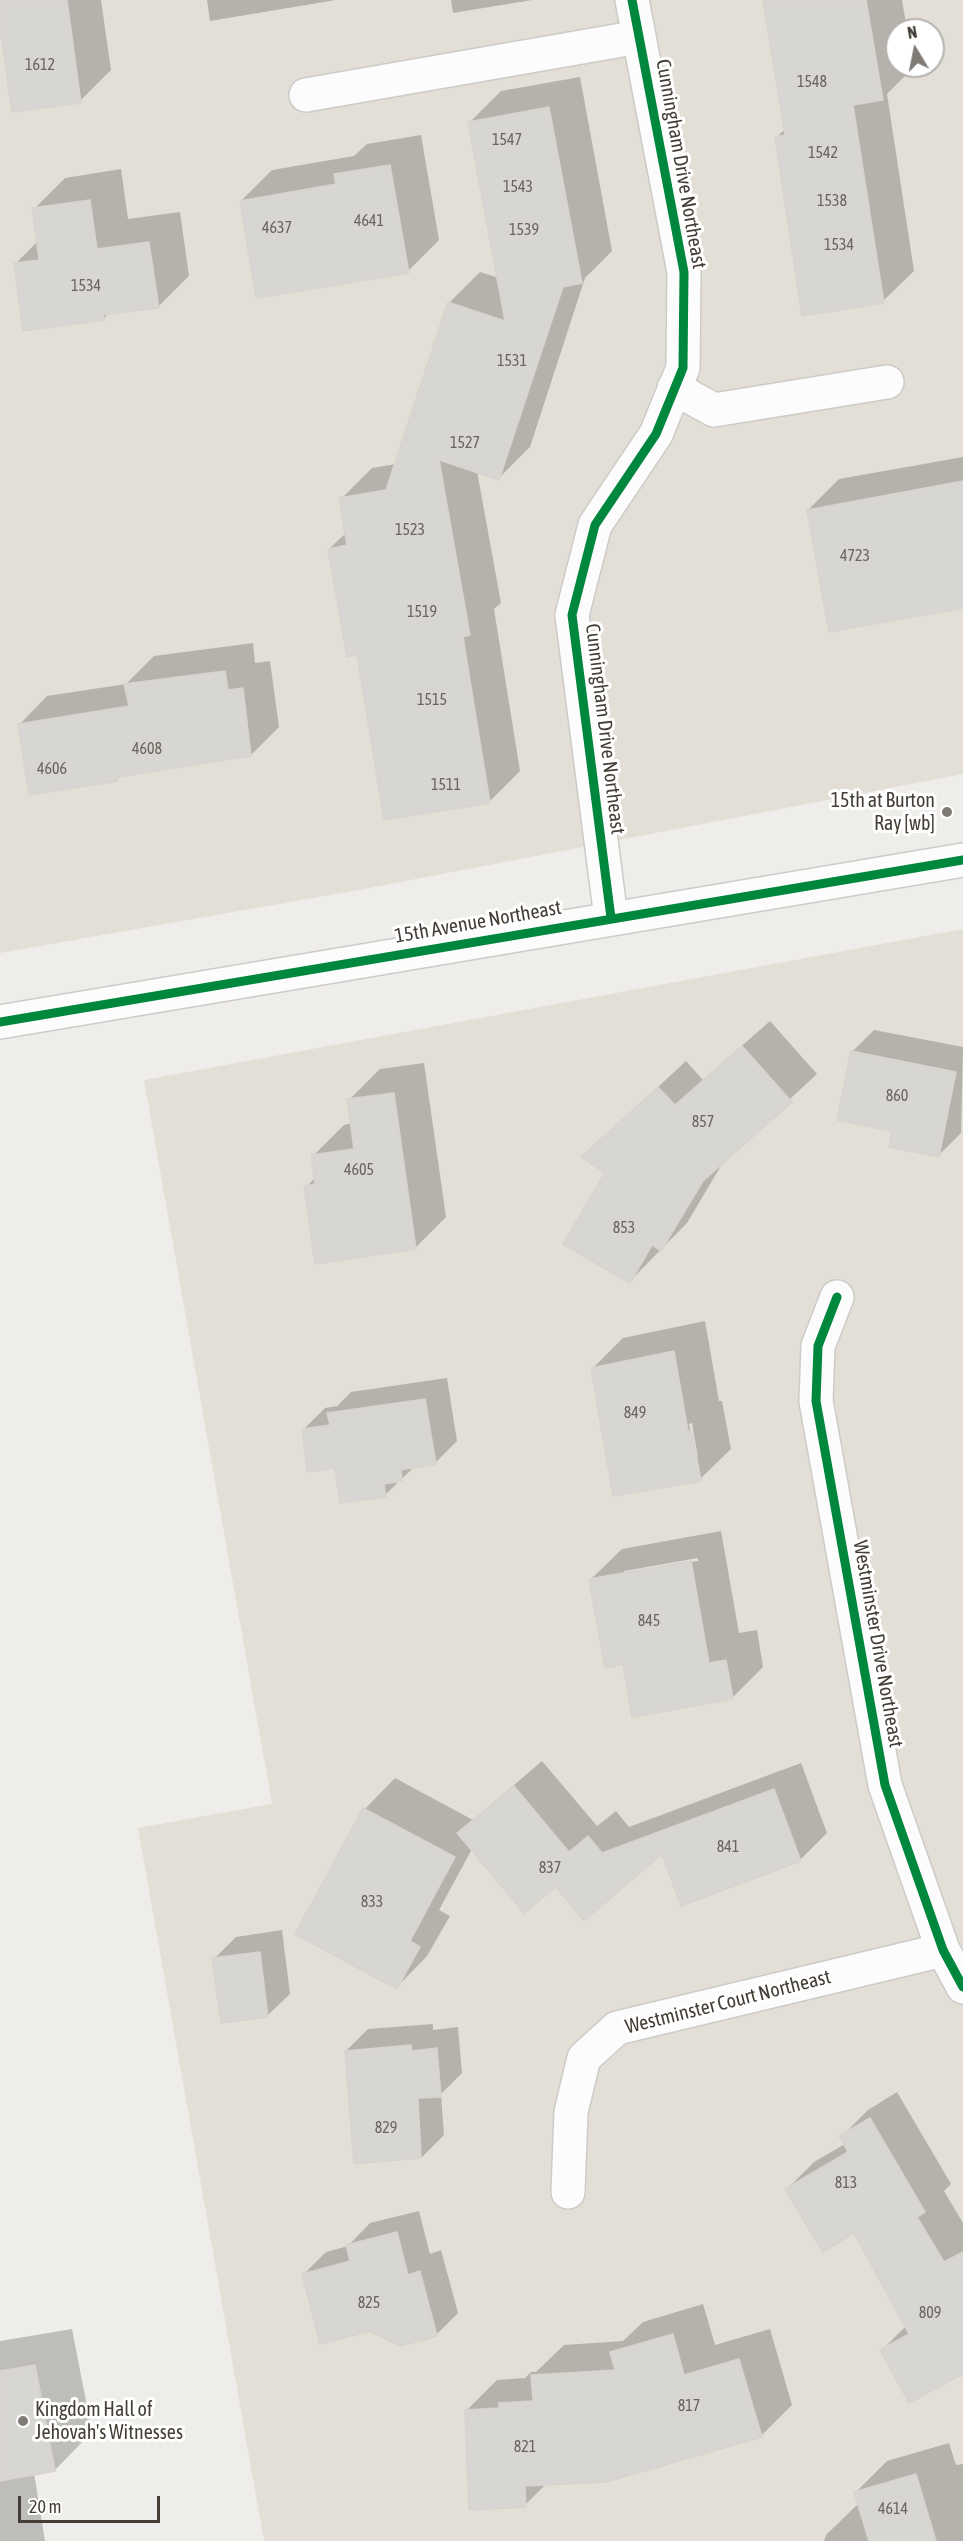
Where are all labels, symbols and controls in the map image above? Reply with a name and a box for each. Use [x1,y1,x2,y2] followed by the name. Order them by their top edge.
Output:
[885,18,945,78] north arrow
[906,23,918,42] text: N
[25,55,55,75] house number: 1612
[651,57,711,271] street label: Cunningham Drive Northeast
[797,72,827,92] house number: 1548
[492,130,522,150] house number: 1547
[808,143,838,163] house number: 1542
[503,177,533,197] house number: 1543
[817,191,847,211] house number: 1538
[354,211,384,231] house number: 4641
[262,218,292,238] house number: 4637
[509,220,539,240] house number: 1539
[824,235,854,255] house number: 1534
[71,276,101,296] house number: 1534
[497,351,527,371] house number: 1531
[450,433,480,453] house number: 1527
[395,520,425,540] house number: 1523
[840,546,870,566] house number: 4723
[407,602,437,622] house number: 1519
[580,622,630,836] street label: Cunningham Drive Northeast
[417,690,447,710] house number: 1515
[132,739,162,759] house number: 4608
[37,759,67,779] house number: 4606
[431,775,461,795] house number: 1511
[831,789,935,836] place label: 15th at Burton Ray [wb]
[940,805,954,819] marker: 15th at Burton Ray [wb]
[393,896,563,948] street label: 15th Avenue Northeast
[886,1086,908,1106] house number: 860
[692,1112,714,1132] house number: 857
[344,1160,374,1180] house number: 4605
[613,1218,635,1238] house number: 853
[624,1403,646,1423] house number: 849
[848,1539,908,1749] street label: Westminster Drive Northeast
[638,1611,660,1631] house number: 845
[717,1837,739,1857] house number: 841
[539,1858,561,1878] house number: 837
[361,1892,383,1912] house number: 833
[623,1965,833,2039] street label: Westminster Court Northeast
[375,2118,397,2138] house number: 829
[835,2173,857,2193] house number: 813
[358,2293,380,2313] house number: 825
[919,2303,941,2323] house number: 809
[678,2396,700,2416] house number: 817
[35,2398,183,2445] place label: Kingdom Hall of Jehovah's Witnesses
[16,2414,30,2428] marker: Kingdom Hall of Jehovah's Witnesses
[514,2437,536,2457] house number: 821
[21,2484,164,2522] scale bar
[29,2496,61,2517] text: 20 m
[878,2499,908,2519] house number: 4614

